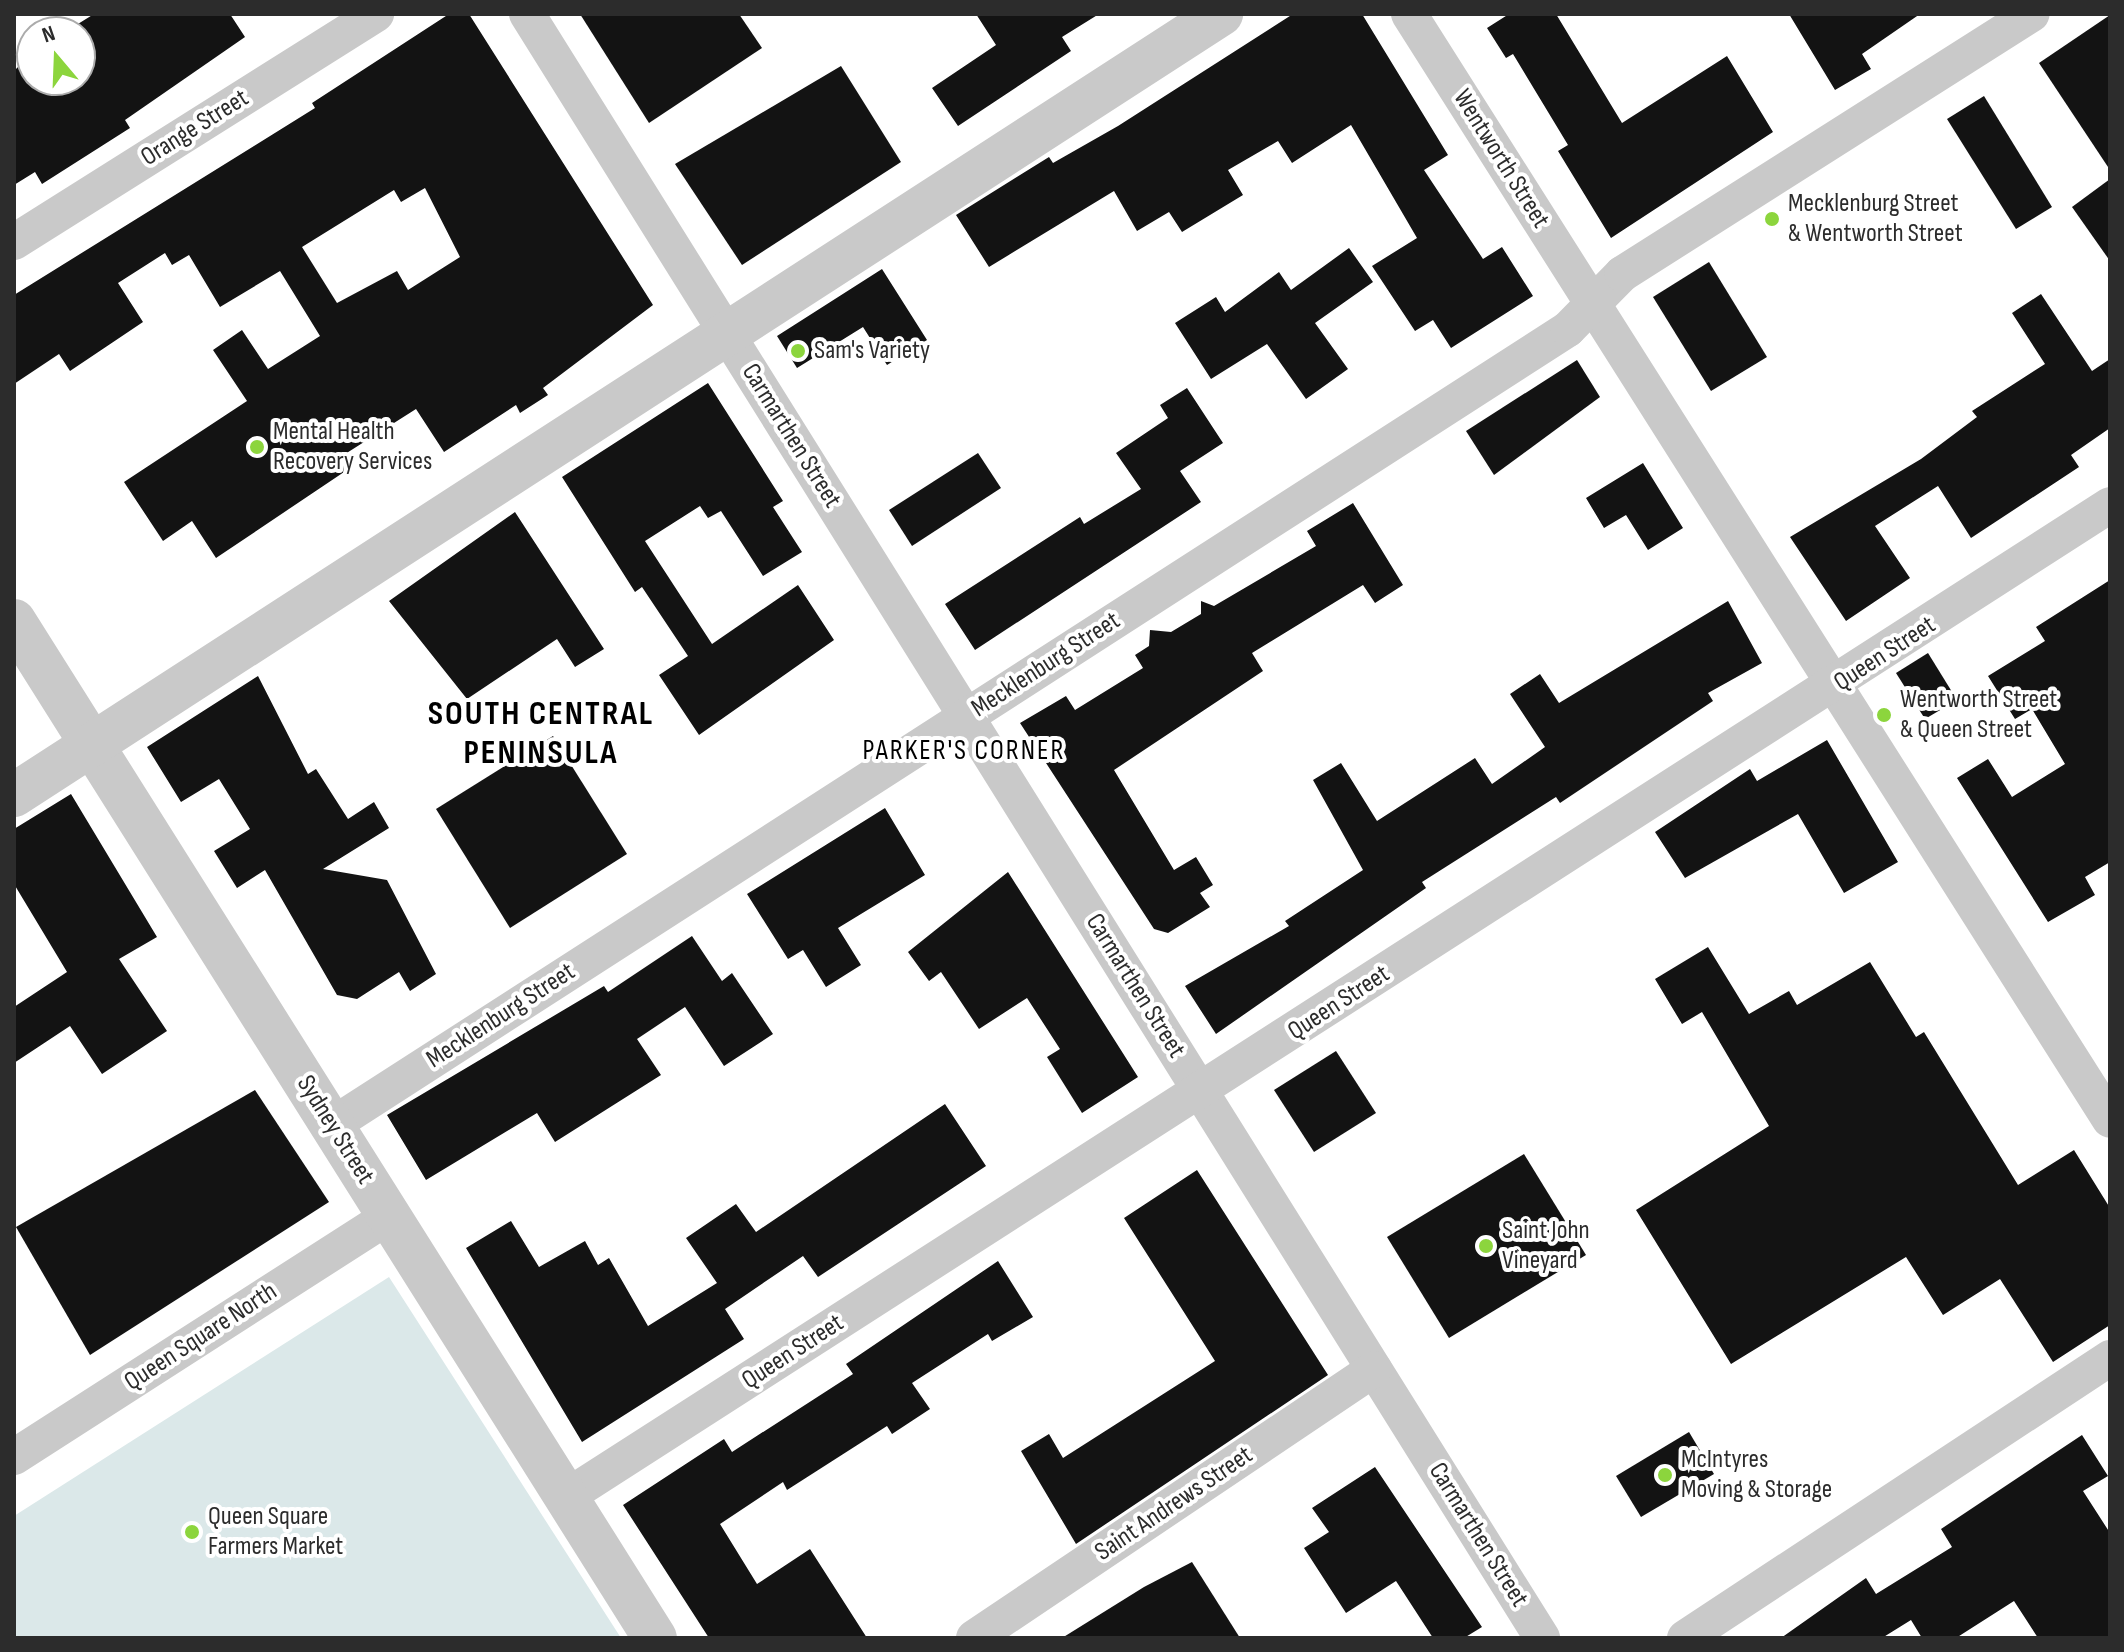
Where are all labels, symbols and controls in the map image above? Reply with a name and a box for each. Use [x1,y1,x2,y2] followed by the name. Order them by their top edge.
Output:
[16,16,96,96] north arrow
[39,20,59,49] text: N
[136,83,254,173] street label: Orange Street
[1446,84,1556,234] street label: Wentworth Street
[1788,188,1963,250] place label: Mecklenburg Street & Wentworth Street
[1763,210,1781,228] marker: Mecklenburg Street & Wentworth Street
[814,335,930,367] place label: Sam's Variety
[789,342,807,360] marker: Sam's Variety
[734,358,848,514] street label: Carmarthen Street
[273,416,432,478] place label: Mental Health Recovery Services
[248,438,266,456] marker: Mental Health Recovery Services
[966,606,1126,724] street label: Mecklenburg Street
[1828,610,1942,698] street label: Queen Street
[1900,684,2057,746] place label: Wentworth Street & Queen Street
[428,693,654,772] district label: SOUTH CENTRAL PENINSULA
[1875,706,1893,724] marker: Wentworth Street & Queen Street
[863,734,1065,768] district label: PARKER'S CORNER
[1078,908,1192,1064] street label: Carmarthen Street
[421,957,581,1075] street label: Mecklenburg Street
[1282,959,1396,1047] street label: Queen Street
[289,1070,381,1190] street label: Sydney Street
[1502,1215,1590,1276] place label: Saint John Vineyard
[1477,1237,1495,1255] marker: Saint John Vineyard
[119,1276,283,1398] street label: Queen Square North
[736,1308,850,1396] street label: Queen Street
[1089,1440,1259,1568] street label: Saint Andrews Street
[1681,1444,1832,1506] place label: McIntyres Moving & Storage
[1421,1457,1535,1613] street label: Carmarthen Street
[1656,1466,1674,1484] marker: McIntyres Moving & Storage
[208,1501,343,1562] place label: Queen Square Farmers Market
[183,1523,201,1541] marker: Queen Square Farmers Market

